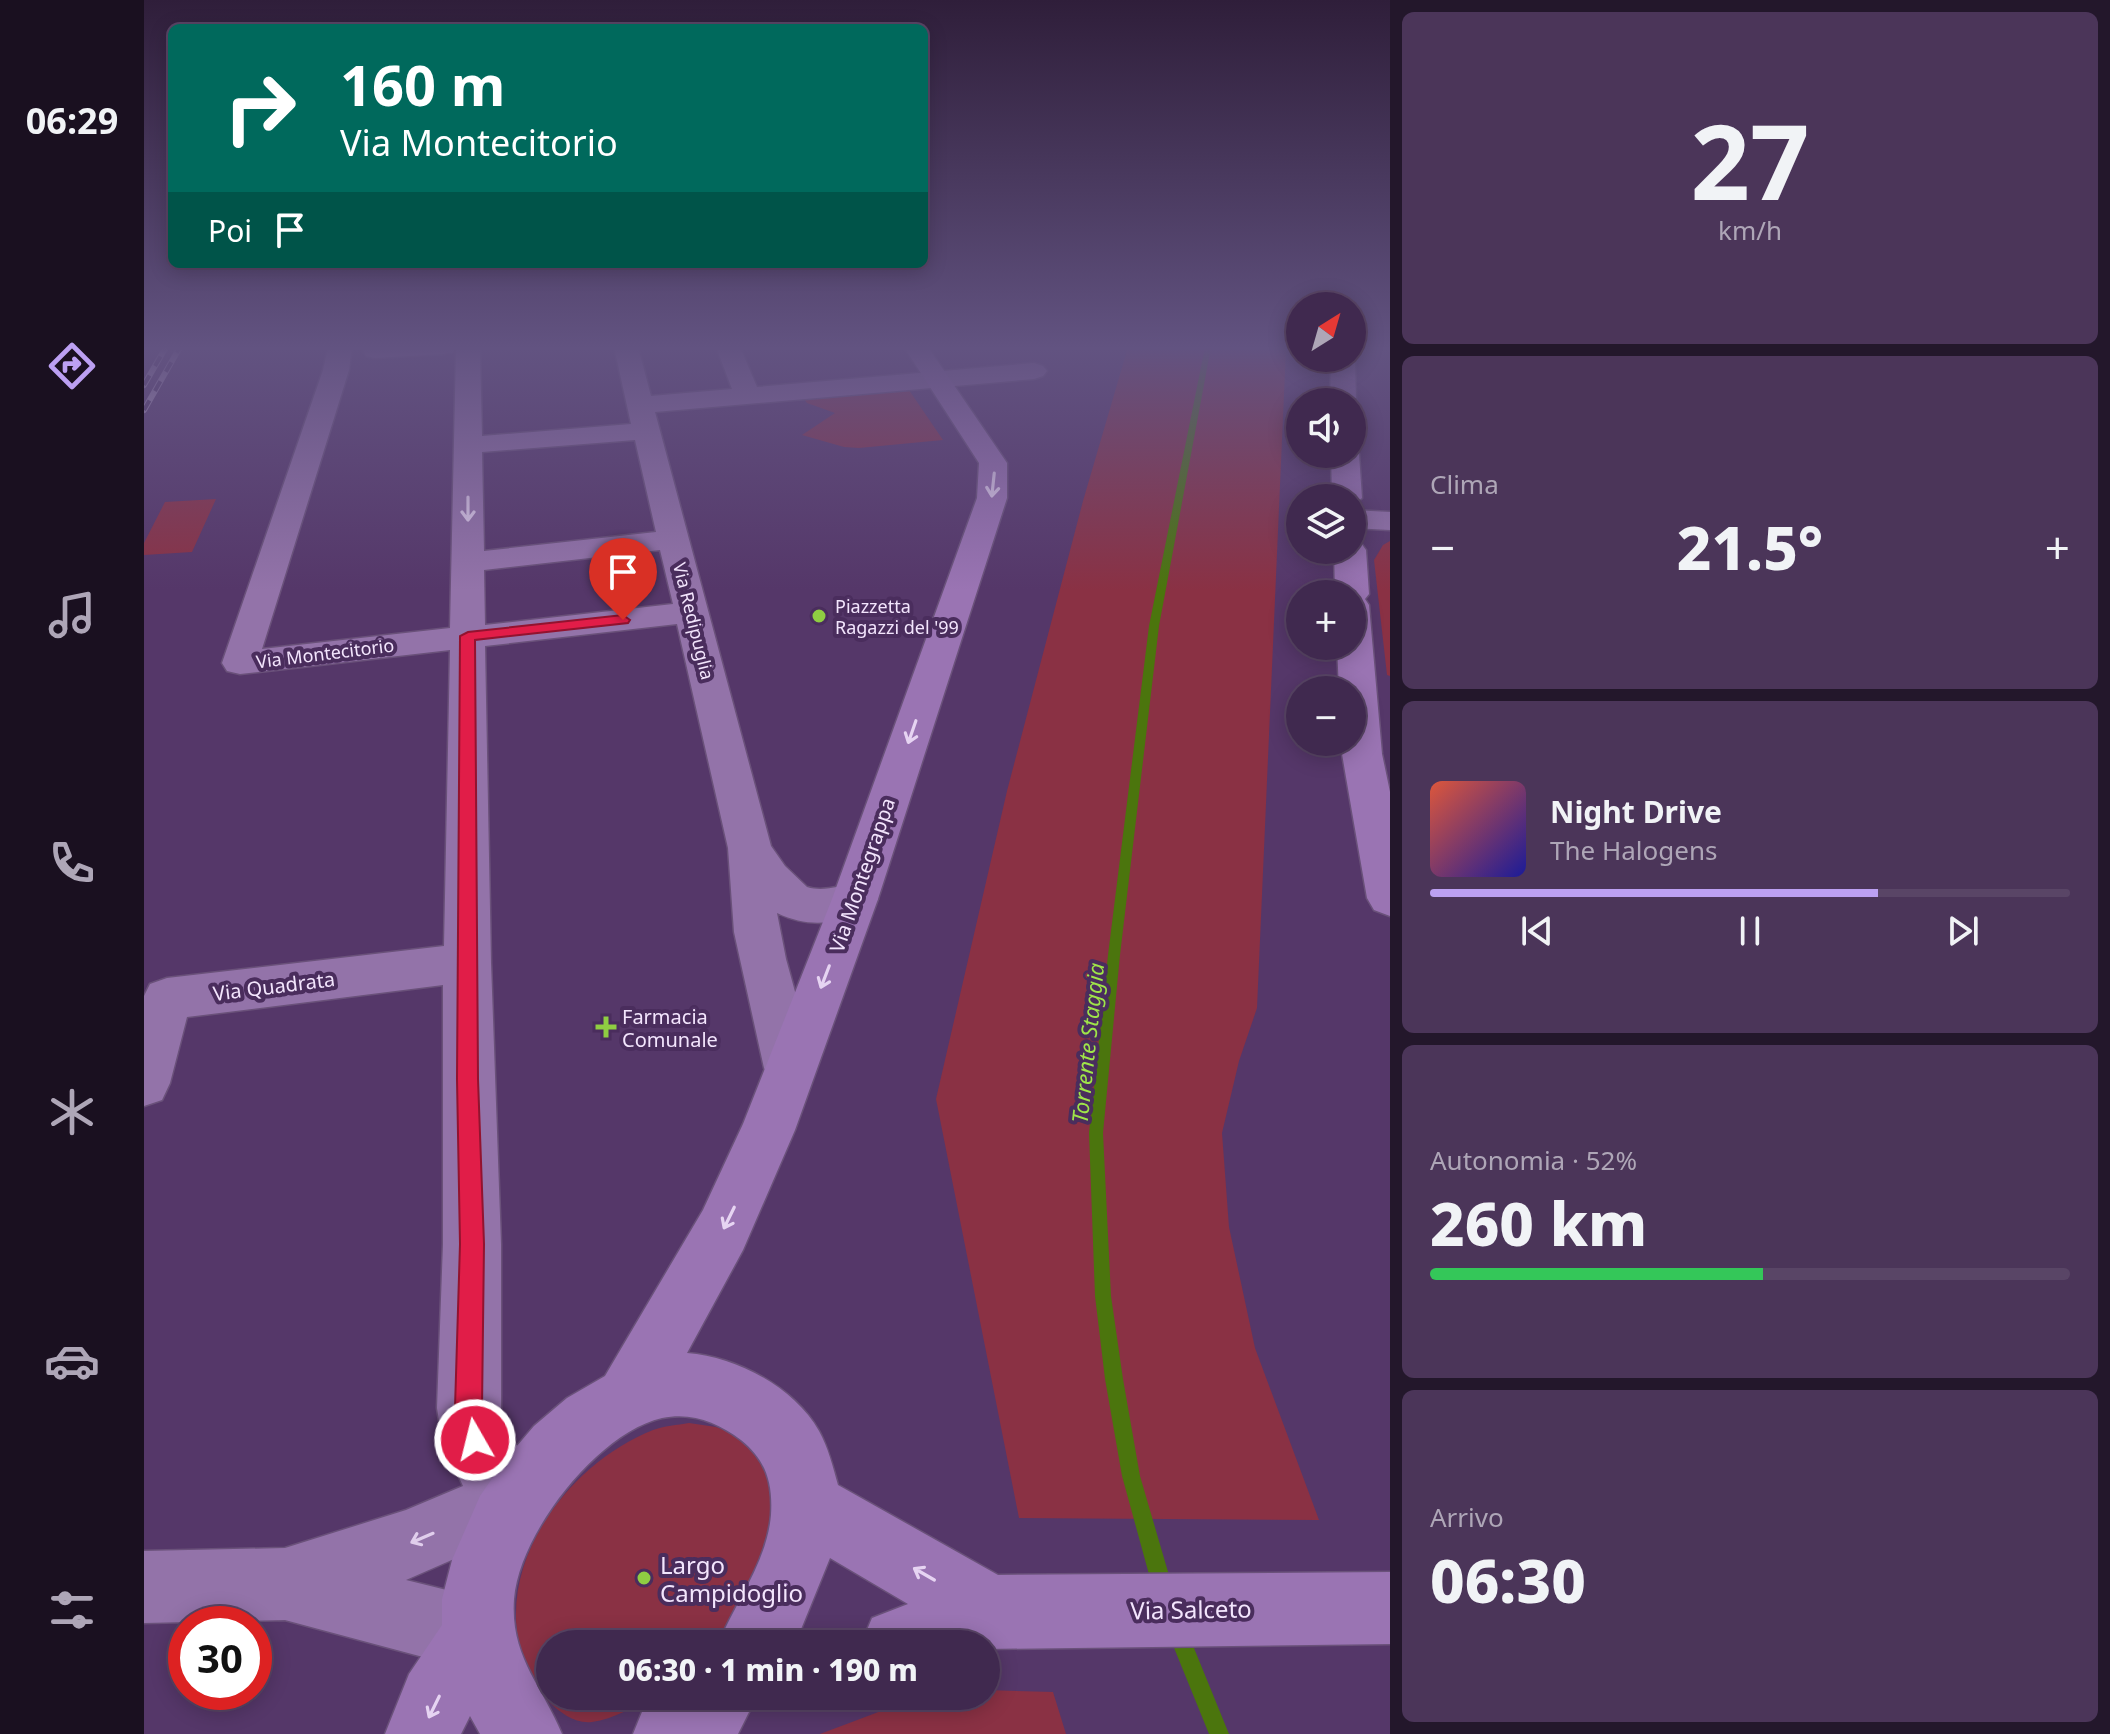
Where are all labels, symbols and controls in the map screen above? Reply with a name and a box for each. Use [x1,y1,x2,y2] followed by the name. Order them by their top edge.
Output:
[340,46,505,122] text: 160 m
[208,56,312,160] icon: right
[1691,89,1809,230] text: 27
[26,96,118,145] text: 06:29
[340,118,618,167] text: Via Montecitorio
[268,208,312,252] icon: arrive
[208,210,252,251] text: Poi
[1718,212,1782,248] text: km/h
[1286,292,1366,372] north arrow
[1286,292,1366,756] map controls
[44,338,100,394] icon: directions
[1286,388,1366,468] button: sound
[1430,466,1499,502] text: Clima
[986,471,1001,498] one-way arrow
[1286,484,1366,564] button: layers
[461,495,476,522] one-way arrow
[1677,506,1823,588] text: 21.5°
[1430,517,1455,577] text: −
[2045,517,2070,577] text: +
[589,538,657,620] pin
[601,550,645,594] icon: arrive
[668,560,720,682] street label: Via Redipuglia
[1286,580,1366,660] button: +
[44,587,100,643] icon: music
[835,594,959,639] place label: Piazzetta Ragazzi del '99
[810,607,828,625] marker: Piazzetta Ragazzi del '99
[255,633,395,673] street label: Via Montecitorio
[1286,676,1366,756] button: −
[903,719,918,744] one-way arrow
[1550,791,1722,832] text: Night Drive
[823,794,901,956] street label: Via Montegrappa
[1550,832,1717,868] text: The Halogens
[44,835,100,891] icon: phone
[1515,909,1559,953] icon: previous
[1728,909,1772,953] icon: pause
[1941,909,1985,953] icon: next
[1064,961,1110,1125] water label: Torrente Staggia
[817,964,831,989] one-way arrow
[212,965,336,1007] street label: Via Quadrata
[622,1003,718,1053] place label: Farmacia Comunale
[597,1018,615,1036] marker: Farmacia Comunale
[44,1084,100,1140] icon: climate
[1430,1142,1637,1178] text: Autonomia · 52%
[1430,1182,1647,1264] text: 260 km
[721,1206,736,1230] one-way arrow
[44,1333,100,1389] icon: car
[433,1398,517,1482] position arrow
[1430,1499,1504,1535] text: Arrivo
[410,1531,435,1546] one-way arrow
[1430,1539,1586,1621] text: 06:30
[660,1548,803,1609] place label: Largo Campidoglio
[912,1566,936,1582] one-way arrow
[635,1569,653,1587] marker: Largo Campidoglio
[44,1582,100,1638] icon: filters
[1130,1591,1252,1627] street label: Via Salceto
[168,1606,272,1710] speed limit sign: 30
[618,1649,918,1690] text: 06:30 · 1 min · 190 m
[426,1695,441,1719] one-way arrow

